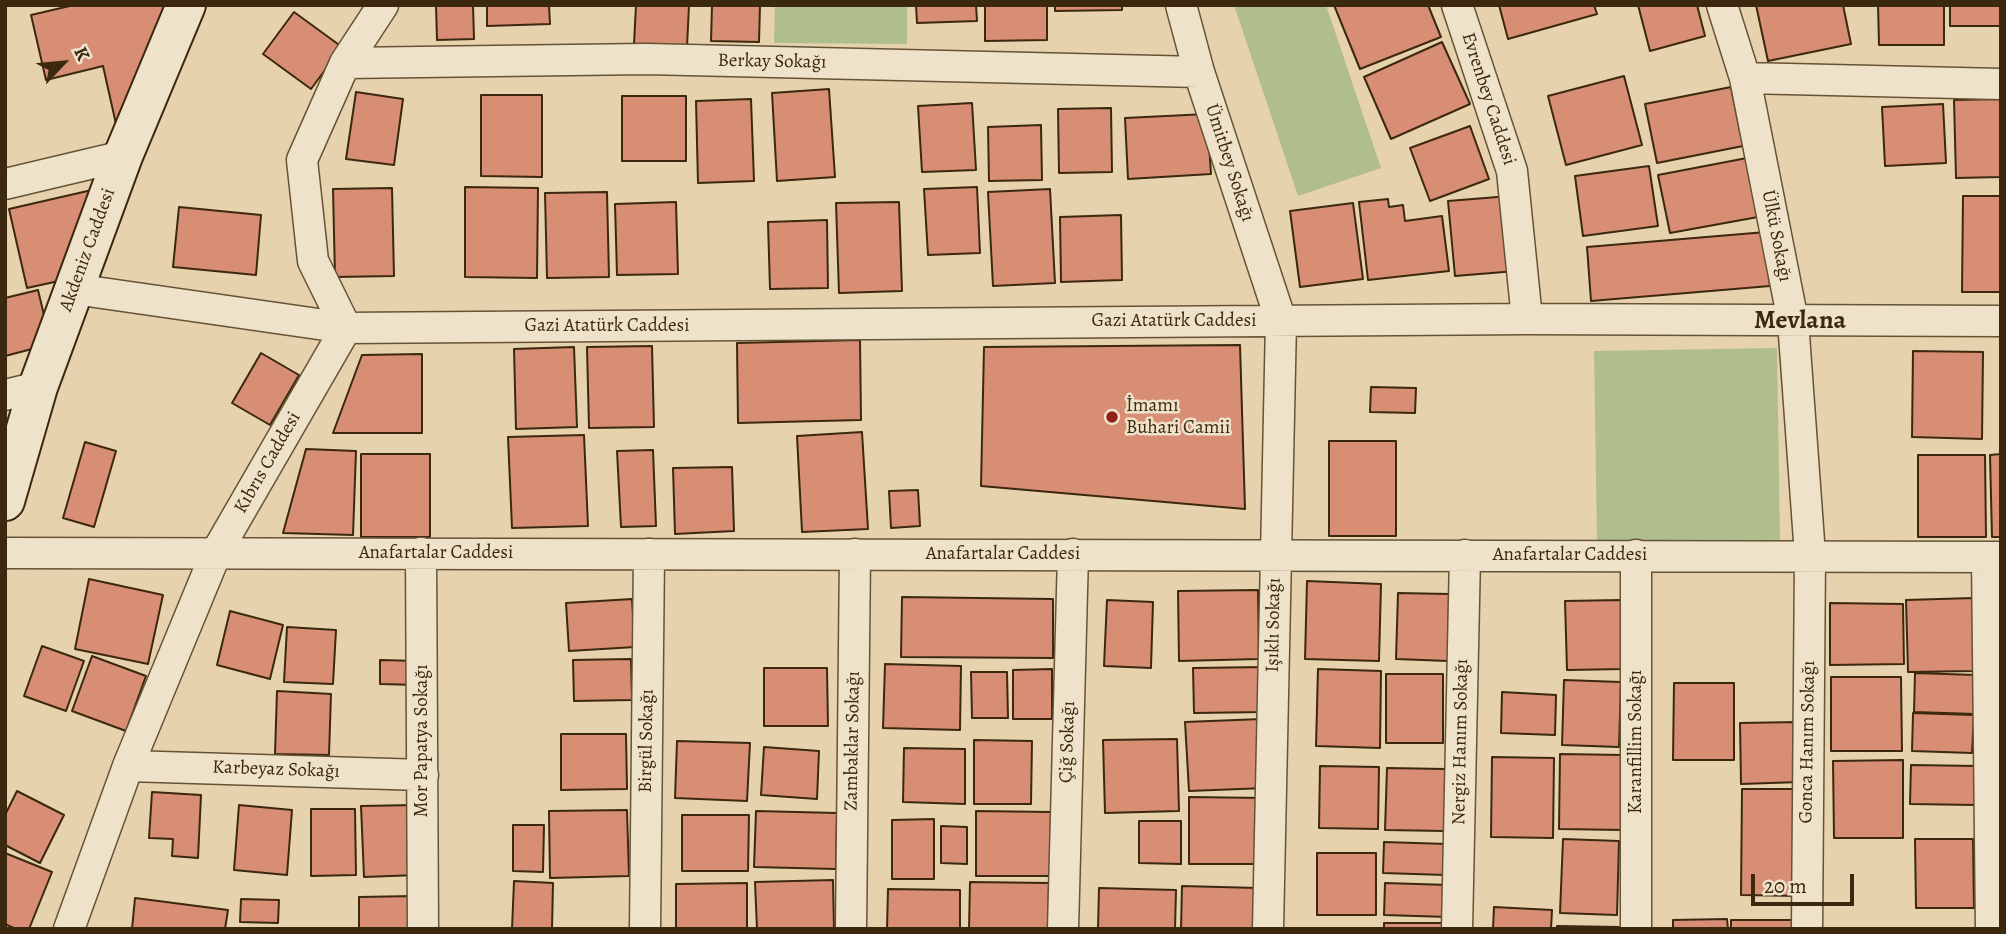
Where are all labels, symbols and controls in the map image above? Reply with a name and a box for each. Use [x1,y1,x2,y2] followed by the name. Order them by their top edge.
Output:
[28,28,98,98] north arrow
[1456,30,1520,168] street label: Evrenbey Caddesi
[67,42,96,65] text: K
[717,50,827,74] street label: Berkay Sokağı
[1199,101,1259,225] street label: Ümitbey Sokağı
[55,185,121,315] street label: Akdeniz Caddesi
[1756,188,1796,284] street label: Ülkü Sokağı
[1754,306,1846,338] district label: Mevlana
[1091,310,1257,332] street label: Gazi Atatürk Caddesi
[524,315,690,337] street label: Gazi Atatürk Caddesi
[1126,395,1230,439] place label: İmamı Buhari Camii
[230,408,306,518] street label: Kıbrıs Caddesi
[1104,409,1120,425] marker: İmamı Buhari Camii
[359,542,513,564] street label: Anafartalar Caddesi
[926,543,1080,565] street label: Anafartalar Caddesi
[1493,544,1647,566] street label: Anafartalar Caddesi
[1262,577,1286,673] street label: Işıklı Sokağı
[1448,659,1474,825] street label: Nergiz Hanım Sokağı
[1795,660,1821,824] street label: Gonca Hanım Sokağı
[411,664,433,818] street label: Mor Papatya Sokağı
[1625,670,1647,814] street label: Karanfillim Sokağı
[840,671,866,811] street label: Zambaklar Sokağı
[635,689,659,793] street label: Birgül Sokağı
[1055,701,1081,783] street label: Çiğ Sokağı
[212,756,340,784] street label: Karbeyaz Sokağı
[1754,860,1857,904] scale bar
[1764,872,1807,900] text: 20 m

